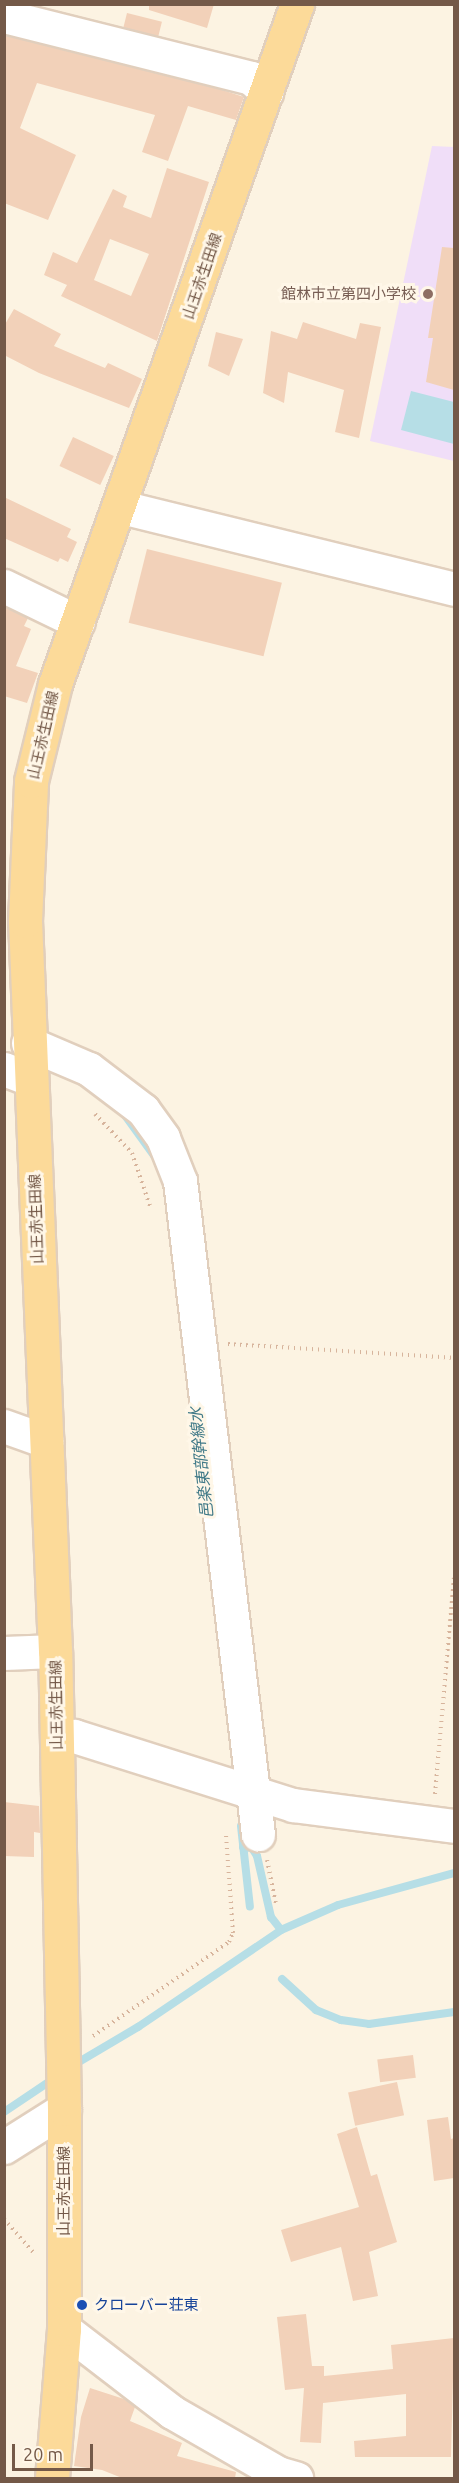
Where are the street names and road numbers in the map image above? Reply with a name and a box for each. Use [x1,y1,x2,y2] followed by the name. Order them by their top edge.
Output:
[179,231,225,321] street label: 山王赤生田線
[24,689,62,781] street label: 山王赤生田線
[25,1174,47,1264] street label: 山王赤生田線
[46,1660,66,1750] street label: 山王赤生田線
[55,2146,73,2236] street label: 山王赤生田線

